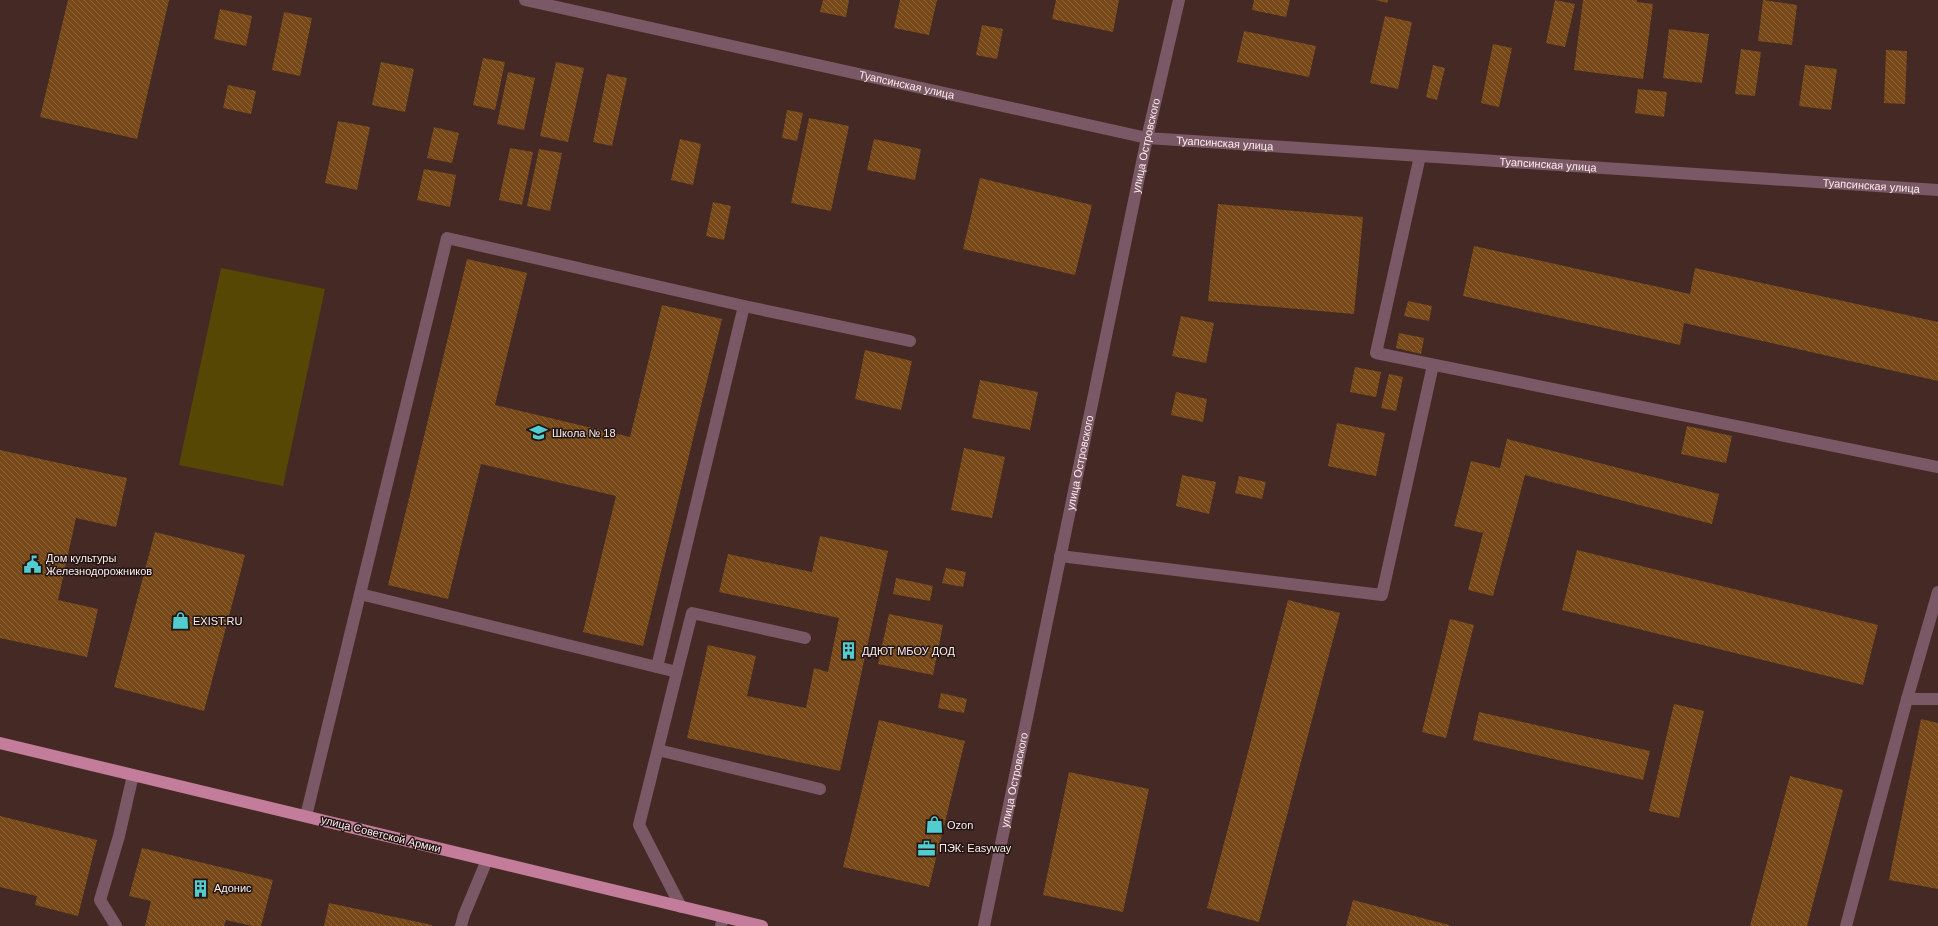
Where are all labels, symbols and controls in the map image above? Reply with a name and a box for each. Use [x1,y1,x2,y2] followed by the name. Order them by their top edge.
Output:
[858,68,956,101] street label: Туапсинская улица
[1130,97,1162,194] street label: улица Островского
[1176,134,1275,152] street label: Туапсинская улица
[1499,155,1598,174] street label: Туапсинская улица
[1822,176,1921,195] street label: Туапсинская улица
[1064,414,1096,511] street label: улица Островского
[529,423,549,443] school or university icon: Школа № 18
[552,427,616,439] place label: Школа № 18
[46,552,152,577] place label: Дом культуры Железнодорожников
[23,554,43,574] public building icon: Дом культуры Железнодорожников
[170,611,190,631] shop icon: EXIST.RU
[193,615,243,627] place label: EXIST.RU
[839,641,859,661] building icon: ДДЮТ МБОУ ДОД
[862,645,956,657] place label: ДДЮТ МБОУ ДОД
[998,731,1030,829] street label: улица Островского
[320,813,442,855] street label: улица Советской Армии
[924,815,944,835] shop icon: Ozon
[947,819,973,831] place label: Ozon
[916,838,936,858] office icon: ПЭК: Easyway
[939,842,1012,854] place label: ПЭК: Easyway
[191,878,211,898] building icon: Адонис
[214,882,252,894] place label: Адонис

